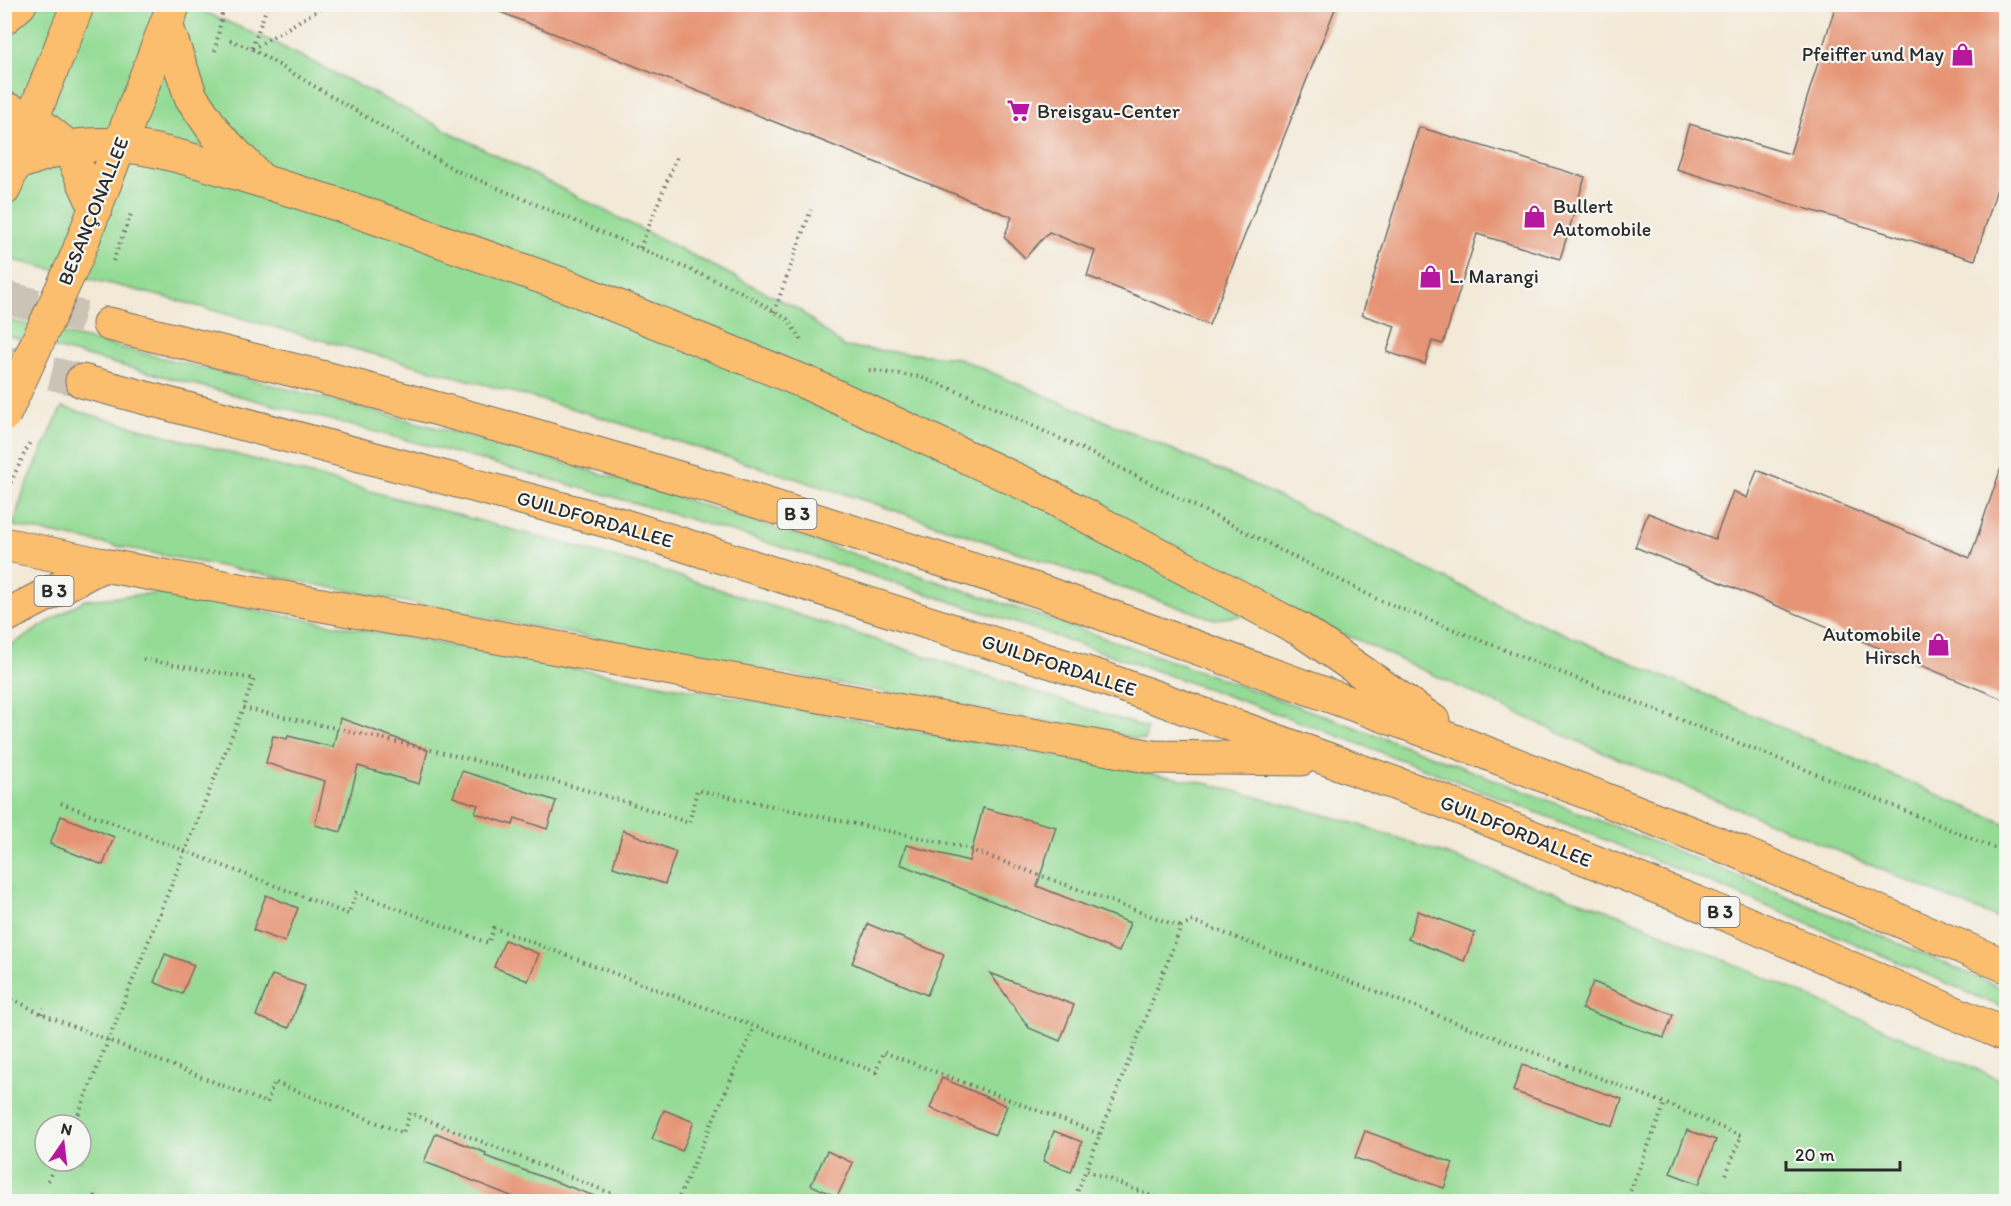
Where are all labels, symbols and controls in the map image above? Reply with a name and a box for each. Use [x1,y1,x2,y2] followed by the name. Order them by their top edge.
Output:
[1949,41,1975,67] shop icon: Pfeiffer und May
[1802,42,1945,66] place label: Pfeiffer und May
[1006,98,1032,124] supermarket icon: Breisgau-Center
[1037,99,1180,123] place label: Breisgau-Center
[52,133,134,289] street label: BESANÇONALLEE
[1553,194,1651,241] place label: Bullert Automobile
[1522,204,1548,230] shop icon: Bullert Automobile
[1418,263,1444,289] shop icon: L. Marangi
[1449,264,1539,288] place label: L. Marangi
[514,485,676,553] street label: GUILDFORDALLEE
[778,499,816,529] road number: B 3
[34,576,74,606] road number: B 3
[1823,622,1921,669] place label: Automobile Hirsch
[979,629,1139,701] street label: GUILDFORDALLEE
[1926,632,1952,658] shop icon: Automobile Hirsch
[1437,790,1595,872] street label: GUILDFORDALLEE
[1700,897,1740,927] road number: B 3
[33,1113,93,1173] north arrow
[59,1118,74,1139] text: N
[1786,1134,1900,1172] scale bar
[1795,1144,1835,1166] text: 20 m

